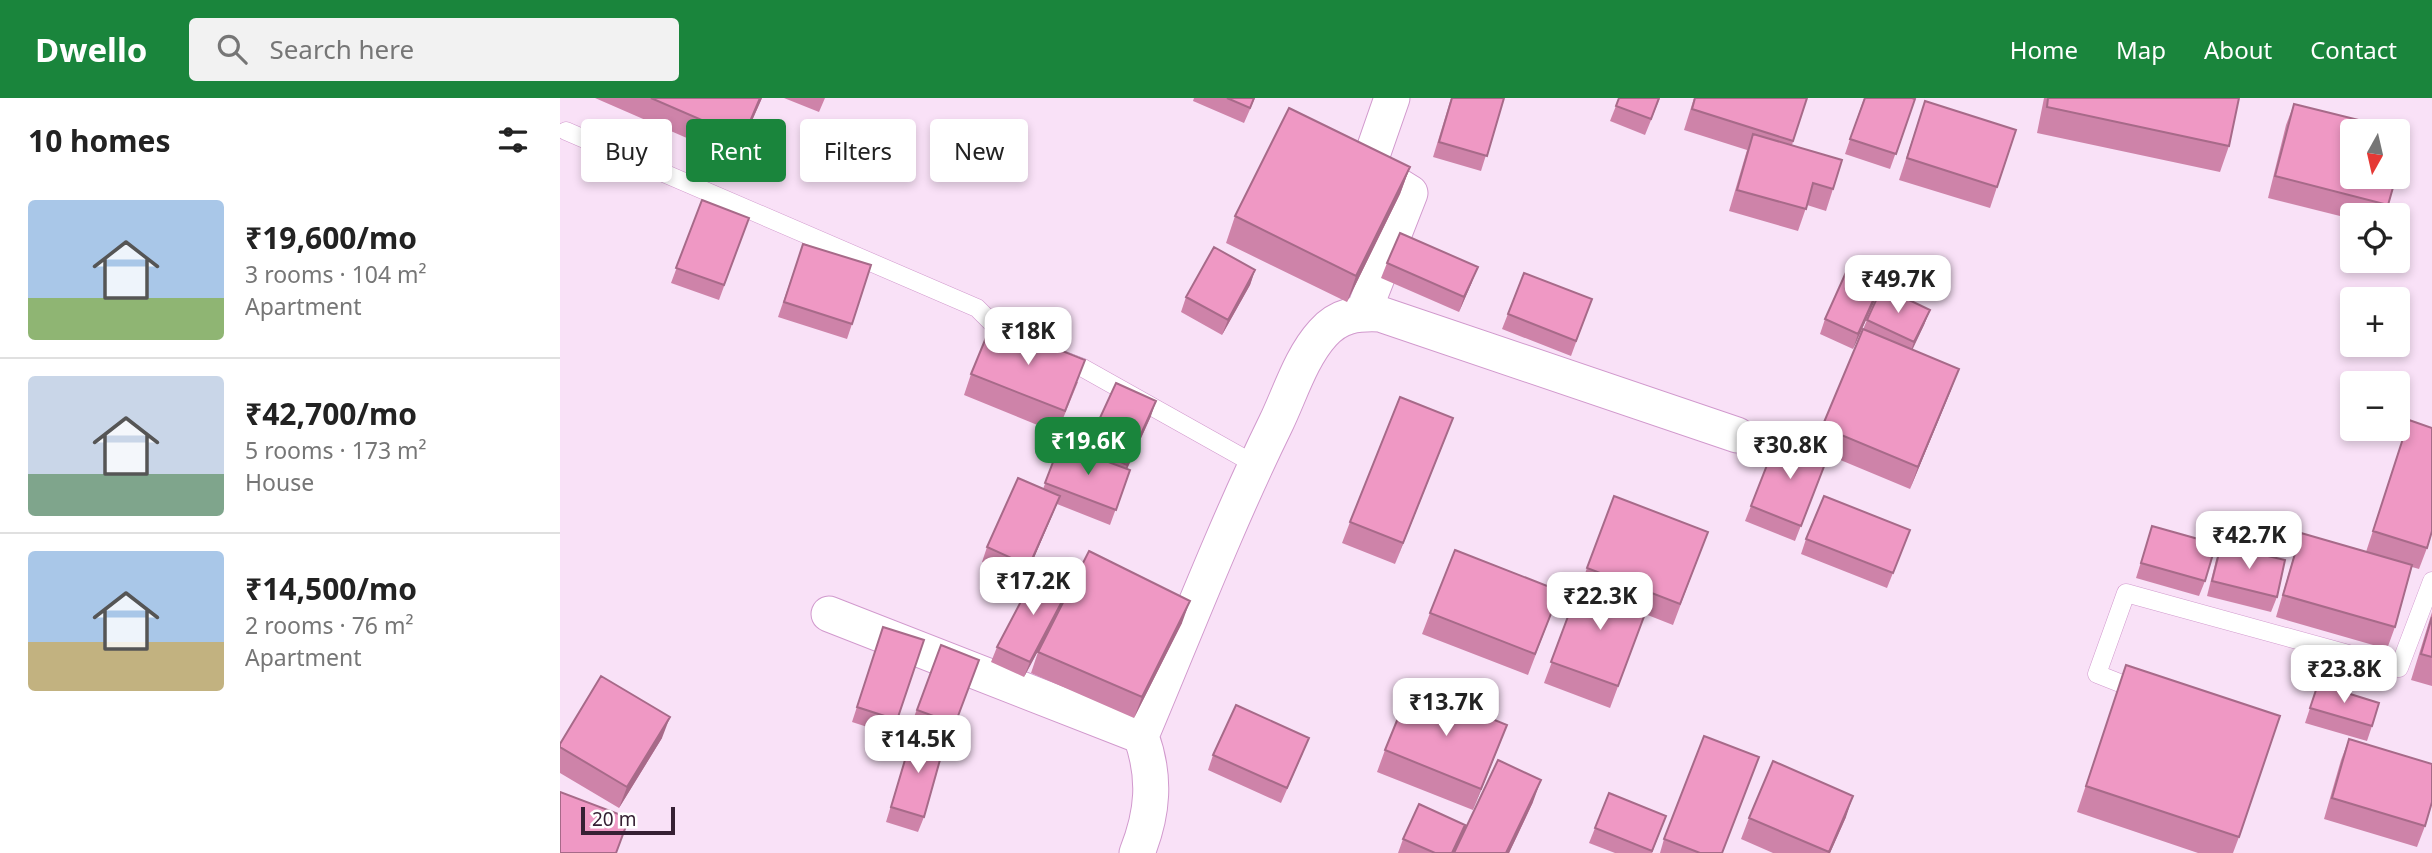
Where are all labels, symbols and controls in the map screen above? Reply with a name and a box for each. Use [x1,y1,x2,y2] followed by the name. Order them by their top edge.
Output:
[189,18,679,81] search box
[35,27,147,72] text: Dwello
[213,30,251,68] icon: search
[269,31,414,67] text: Search here
[2010,33,2078,66] text: Home
[2116,33,2166,66] text: Map
[2204,33,2272,66] text: About
[2310,33,2397,66] text: Contact
[581,119,672,182] chip: Buy
[686,119,786,182] chip: Rent
[800,119,916,182] chip: Filters
[930,119,1028,182] chip: New
[2340,119,2410,189] north arrow
[2340,119,2410,441] map controls
[28,120,171,161] text: 10 homes
[494,121,532,159] icon: filters
[2340,203,2410,273] button: locate
[245,217,417,258] text: ₹19,600/mo
[84,228,168,312] icon: home
[1841,256,1955,315] pin: ₹49.7K
[245,258,427,290] text: 3 rooms · 104 m²
[1861,262,1935,294] text: ₹49.7K
[2340,287,2410,357] button: +
[245,290,362,322] text: Apartment
[987,308,1069,367] pin: ₹18K
[1001,314,1055,346] text: ₹18K
[2340,371,2410,441] button: −
[245,393,417,434] text: ₹42,700/mo
[84,404,168,488] icon: home
[1031,418,1145,477] pin: ₹19.6K
[1733,422,1847,481] pin: ₹30.8K
[1051,424,1125,456] text: ₹19.6K
[1753,428,1827,460] text: ₹30.8K
[245,434,427,466] text: 5 rooms · 173 m²
[245,466,314,498] text: House
[2192,512,2306,571] pin: ₹42.7K
[2212,518,2286,550] text: ₹42.7K
[976,558,1090,617] pin: ₹17.2K
[996,564,1070,596] text: ₹17.2K
[245,568,417,609] text: ₹14,500/mo
[1543,573,1657,632] pin: ₹22.3K
[84,579,168,663] icon: home
[1563,579,1637,611] text: ₹22.3K
[245,609,414,641] text: 2 rooms · 76 m²
[245,641,362,673] text: Apartment
[2287,646,2401,705] pin: ₹23.8K
[2307,652,2381,684] text: ₹23.8K
[1389,678,1503,738] pin: ₹13.7K
[1409,685,1483,717] text: ₹13.7K
[861,716,975,775] pin: ₹14.5K
[881,722,955,754] text: ₹14.5K
[581,804,676,836] scale bar
[592,806,636,832] text: 20 m

